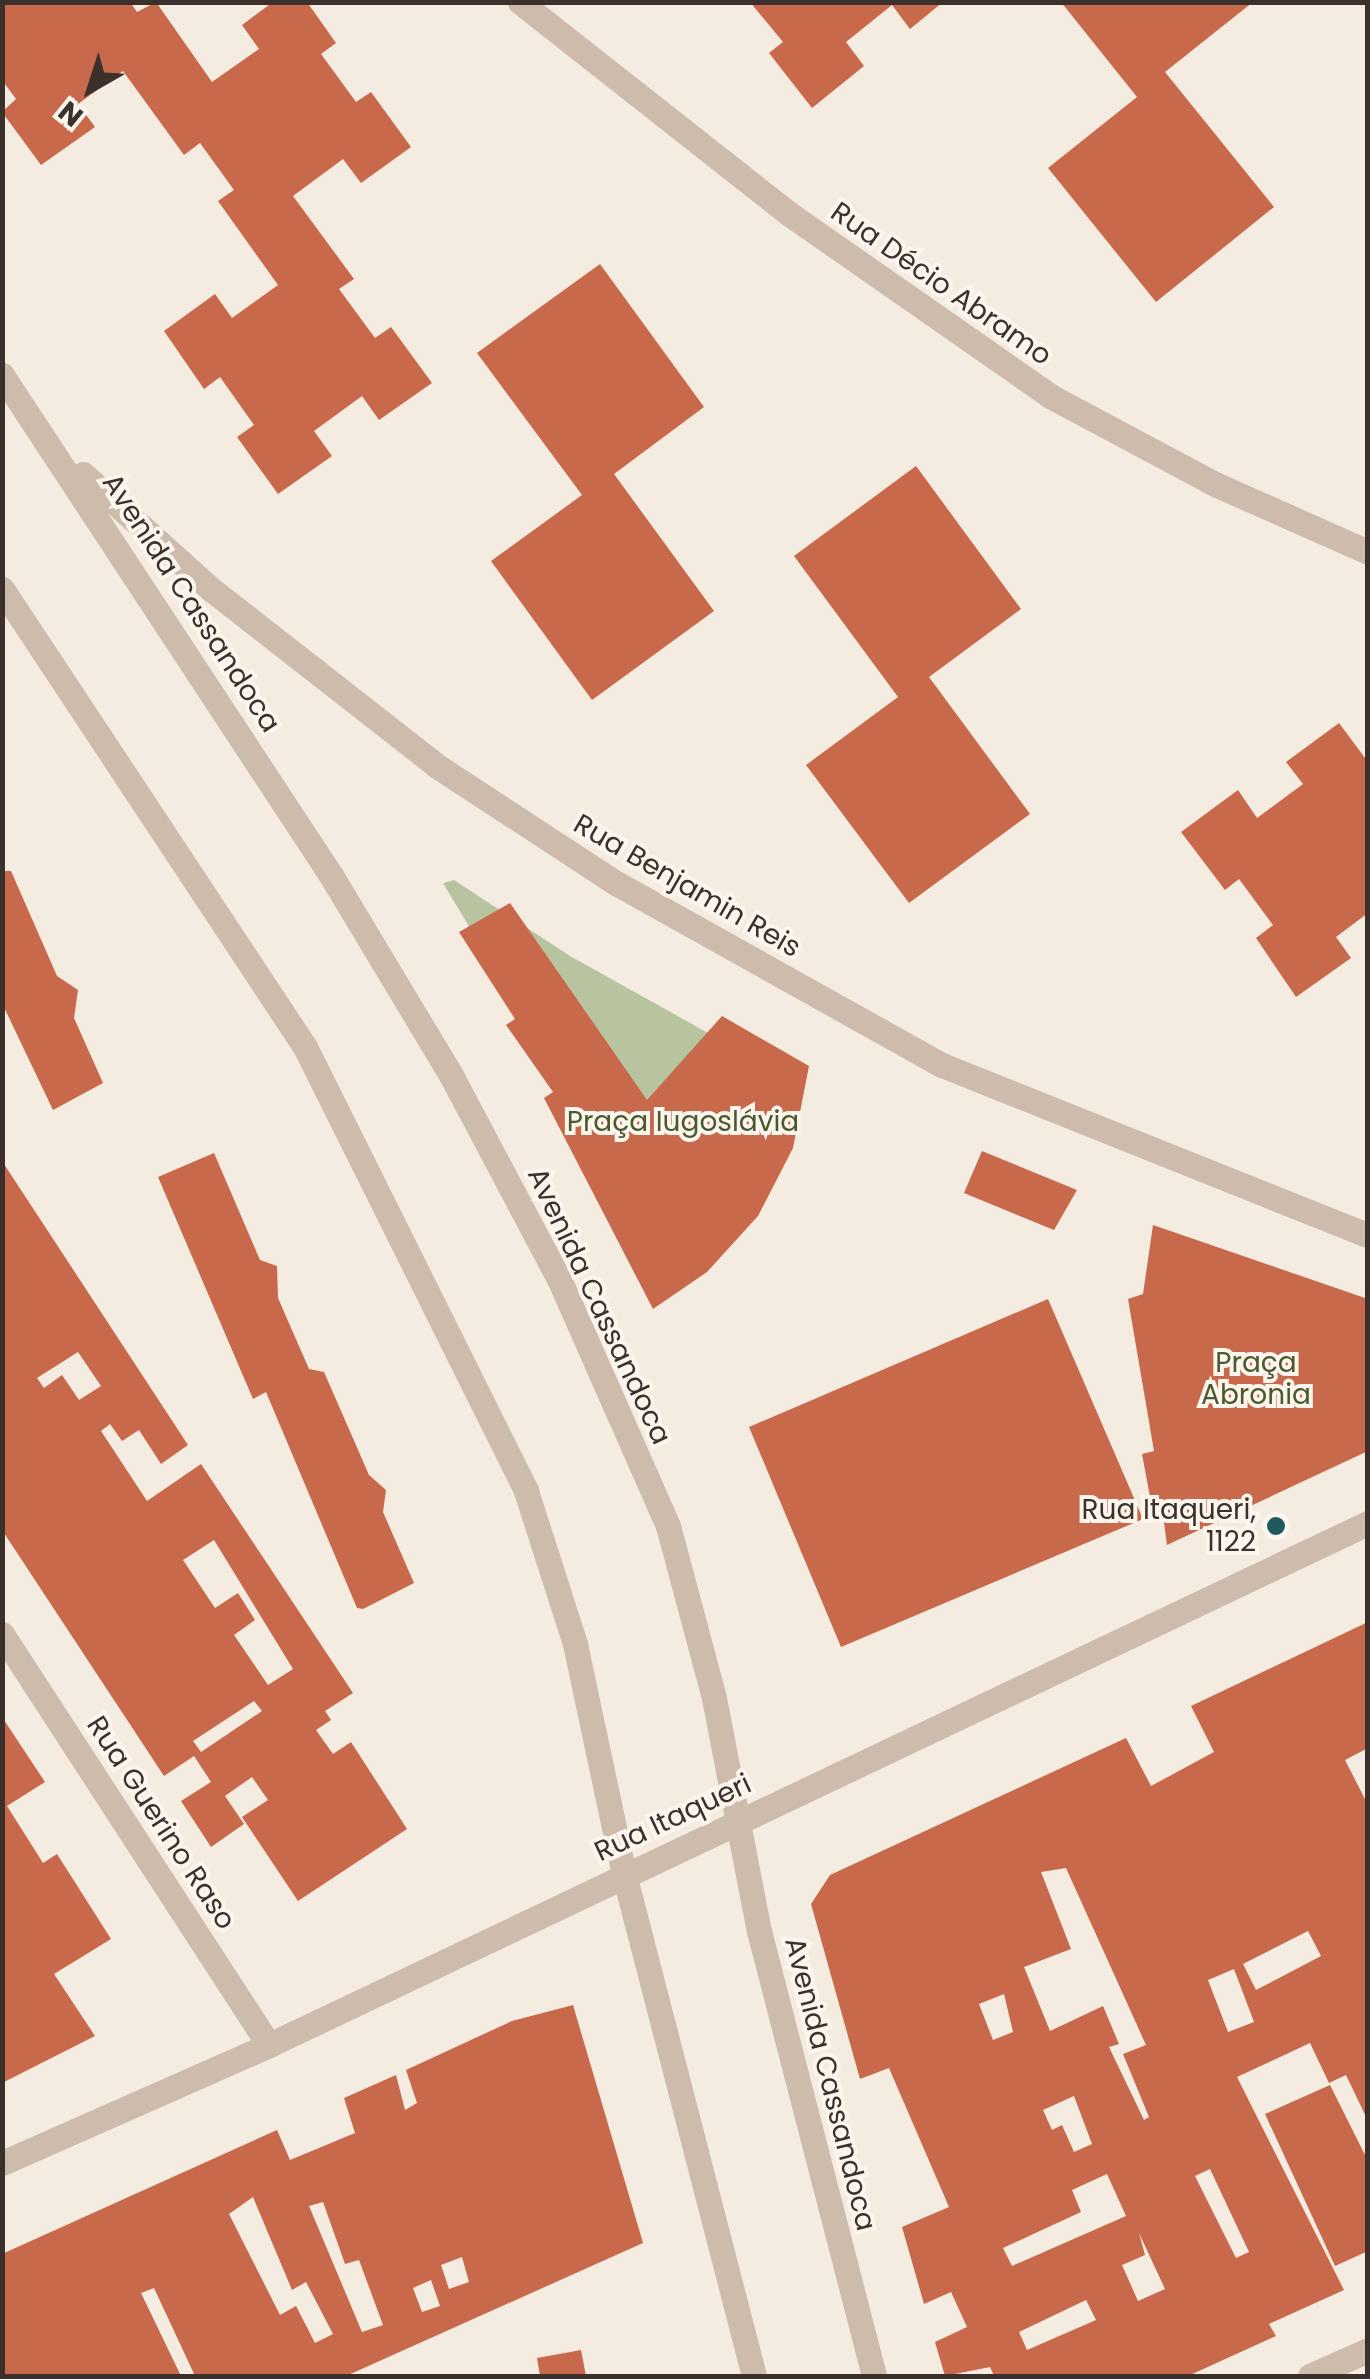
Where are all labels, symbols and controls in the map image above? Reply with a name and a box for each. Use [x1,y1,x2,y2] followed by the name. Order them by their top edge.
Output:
[40,40,140,140] north arrow
[50,92,91,135] text: N
[824,195,1058,373] street label: Rua Décio Abramo
[95,467,287,739] street label: Avenida Cassandoca
[567,807,807,965] street label: Rua Benjamin Reis
[567,1105,799,1139] park label: Praça Iugoslávia
[520,1162,678,1450] street label: Avenida Cassandoca
[1201,1346,1311,1412] park label: Praça Abronia
[1082,1493,1256,1559] place label: Rua Itaqueri, 1122
[1265,1515,1287,1537] marker: Rua Itaqueri, 1122
[79,1710,243,1936] street label: Rua Guerino Raso
[589,1767,757,1869] street label: Rua Itaqueri
[777,1934,883,2234] street label: Avenida Cassandoca

